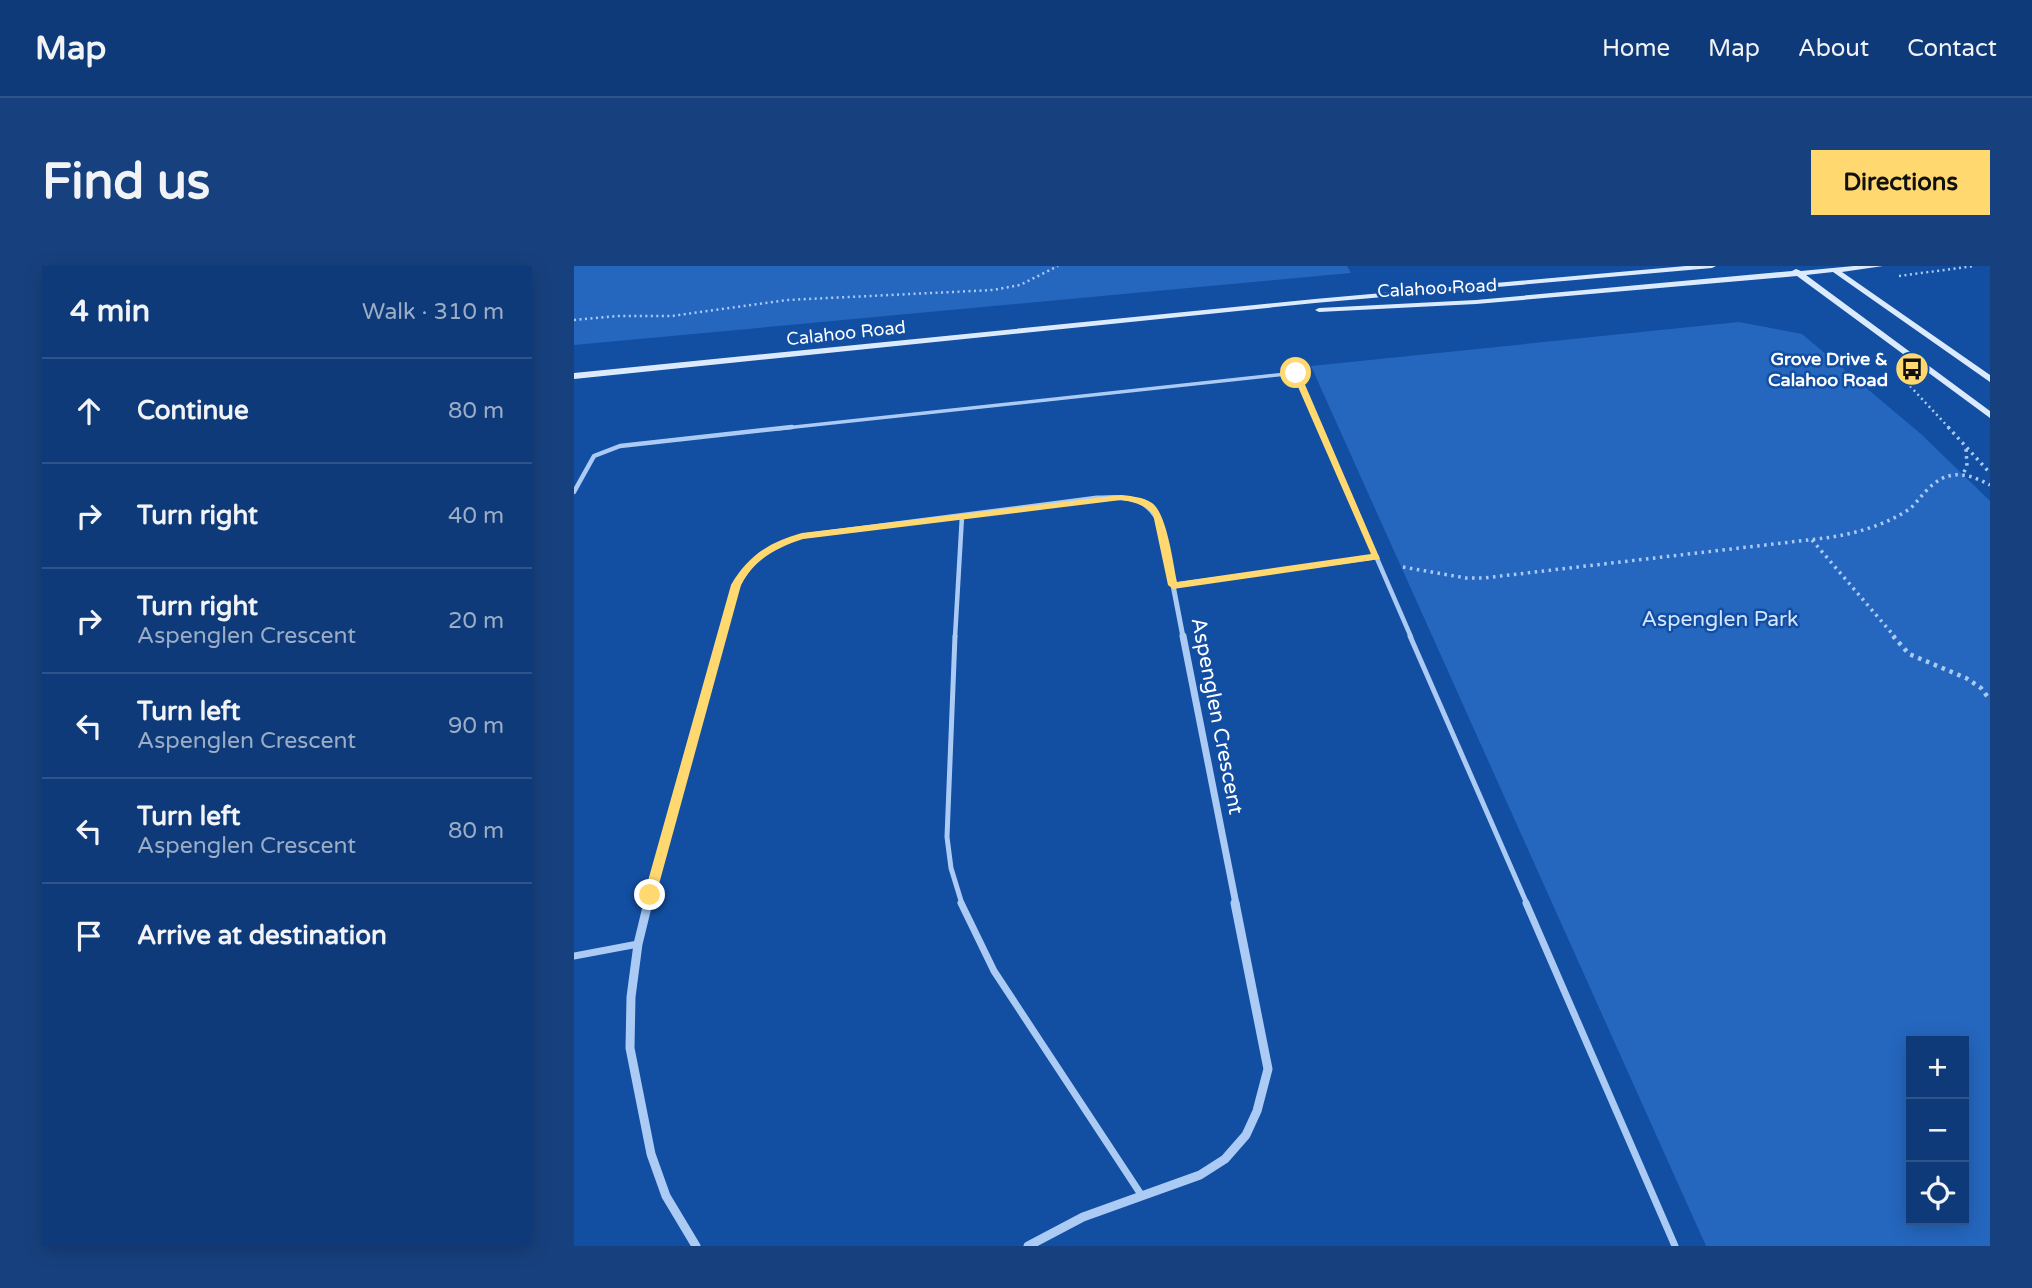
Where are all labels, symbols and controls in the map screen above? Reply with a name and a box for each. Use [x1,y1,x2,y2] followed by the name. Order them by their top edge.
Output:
[35,29,106,68] text: Map
[1602,34,1670,63] text: Home
[1708,34,1760,63] text: Map
[1798,34,1869,63] text: About
[1907,34,1997,63] text: Contact
[1811,150,1990,215] button: Directions
[42,153,210,212] text: Find us
[1377,274,1497,302] street label: Calahoo Road
[70,293,150,330] text: 4 min
[362,298,504,326] text: Walk · 310 m
[785,316,907,350] street label: Calahoo Road
[1768,348,1888,391] place label: Grove Drive & Calahoo Road
[1893,350,1931,388] bus stop icon: Grove Drive & Calahoo Road
[1280,357,1311,388] route start
[70,392,108,430] icon: ahead
[137,395,249,426] text: Continue
[448,397,504,425] text: 80 m
[70,497,108,535] icon: right
[137,500,258,531] text: Turn right
[448,502,504,530] text: 40 m
[137,591,258,622] text: Turn right
[70,602,108,640] icon: right
[448,607,504,635] text: 20 m
[1641,607,1799,632] park label: Aspenglen Park
[1186,615,1248,817] street label: Aspenglen Crescent
[137,622,356,650] text: Aspenglen Crescent
[137,696,240,727] text: Turn left
[70,707,108,745] icon: left
[448,712,504,740] text: 90 m
[137,727,356,755] text: Aspenglen Crescent
[137,801,240,832] text: Turn left
[70,812,108,850] icon: left
[448,817,504,845] text: 80 m
[137,832,356,860] text: Aspenglen Crescent
[634,879,665,910] route end
[70,917,108,955] icon: arrive
[137,920,387,951] text: Arrive at destination
[1906,1036,1969,1225] map controls
[1906,1036,1969,1099] button: +
[1906,1099,1969,1162] button: −
[1906,1162,1969,1225] button: locate

